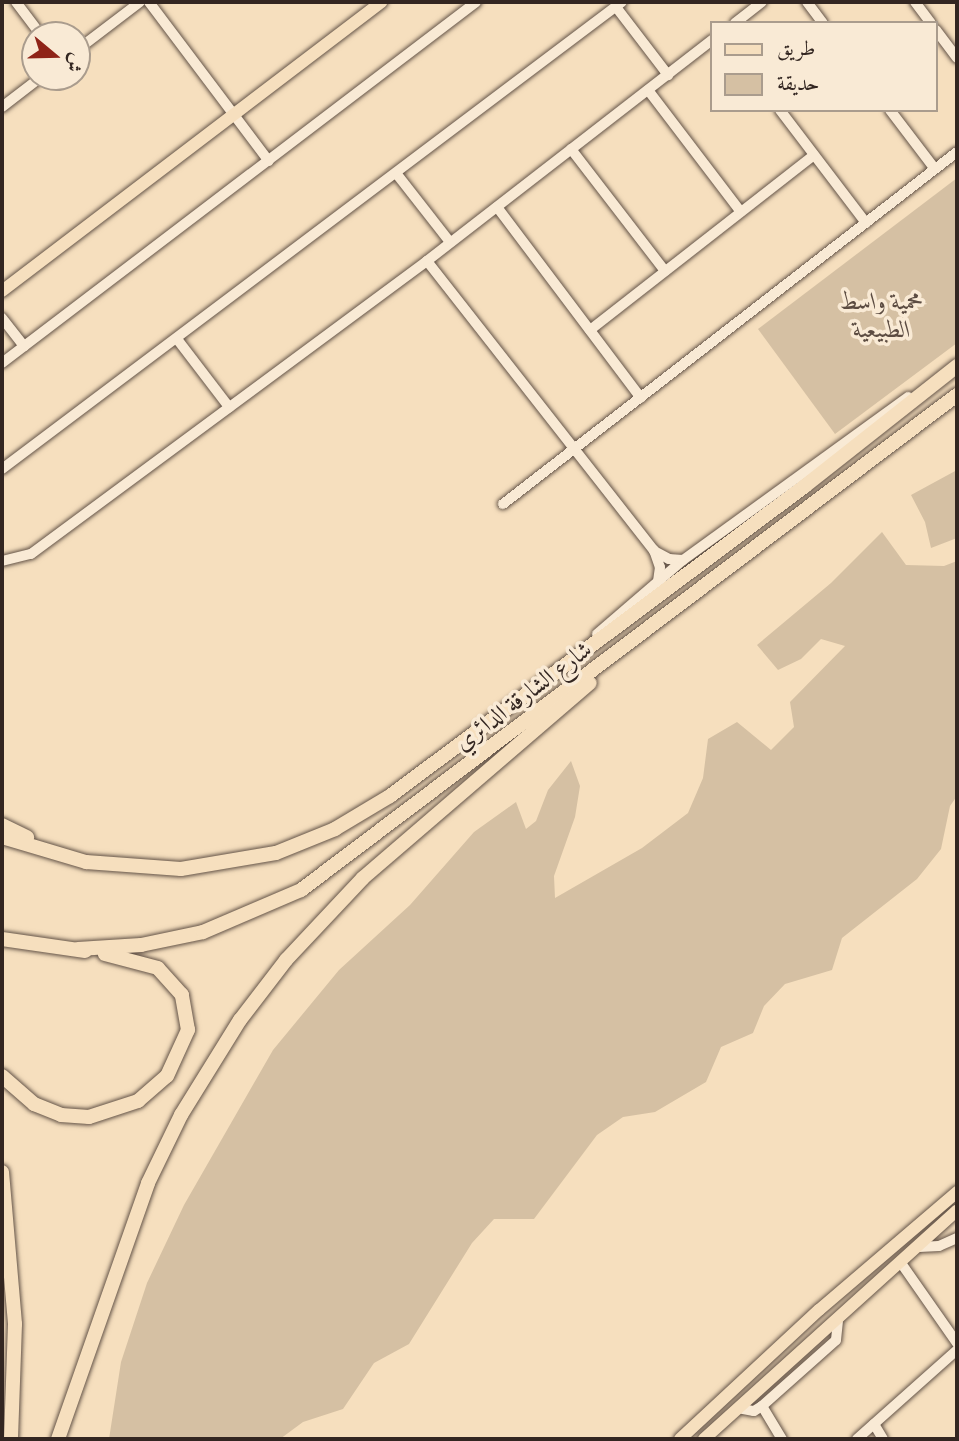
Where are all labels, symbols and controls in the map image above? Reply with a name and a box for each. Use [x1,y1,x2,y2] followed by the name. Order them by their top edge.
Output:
[21,21,91,91] north arrow
[710,21,938,112] legend
[777,36,815,63] text: طريق
[60,49,88,75] text: ش
[777,71,820,98] text: حديقة
[840,289,924,345] park label: محمية واسط الطبيعية
[450,636,598,758] street label: شارع الشارقة الدائري

